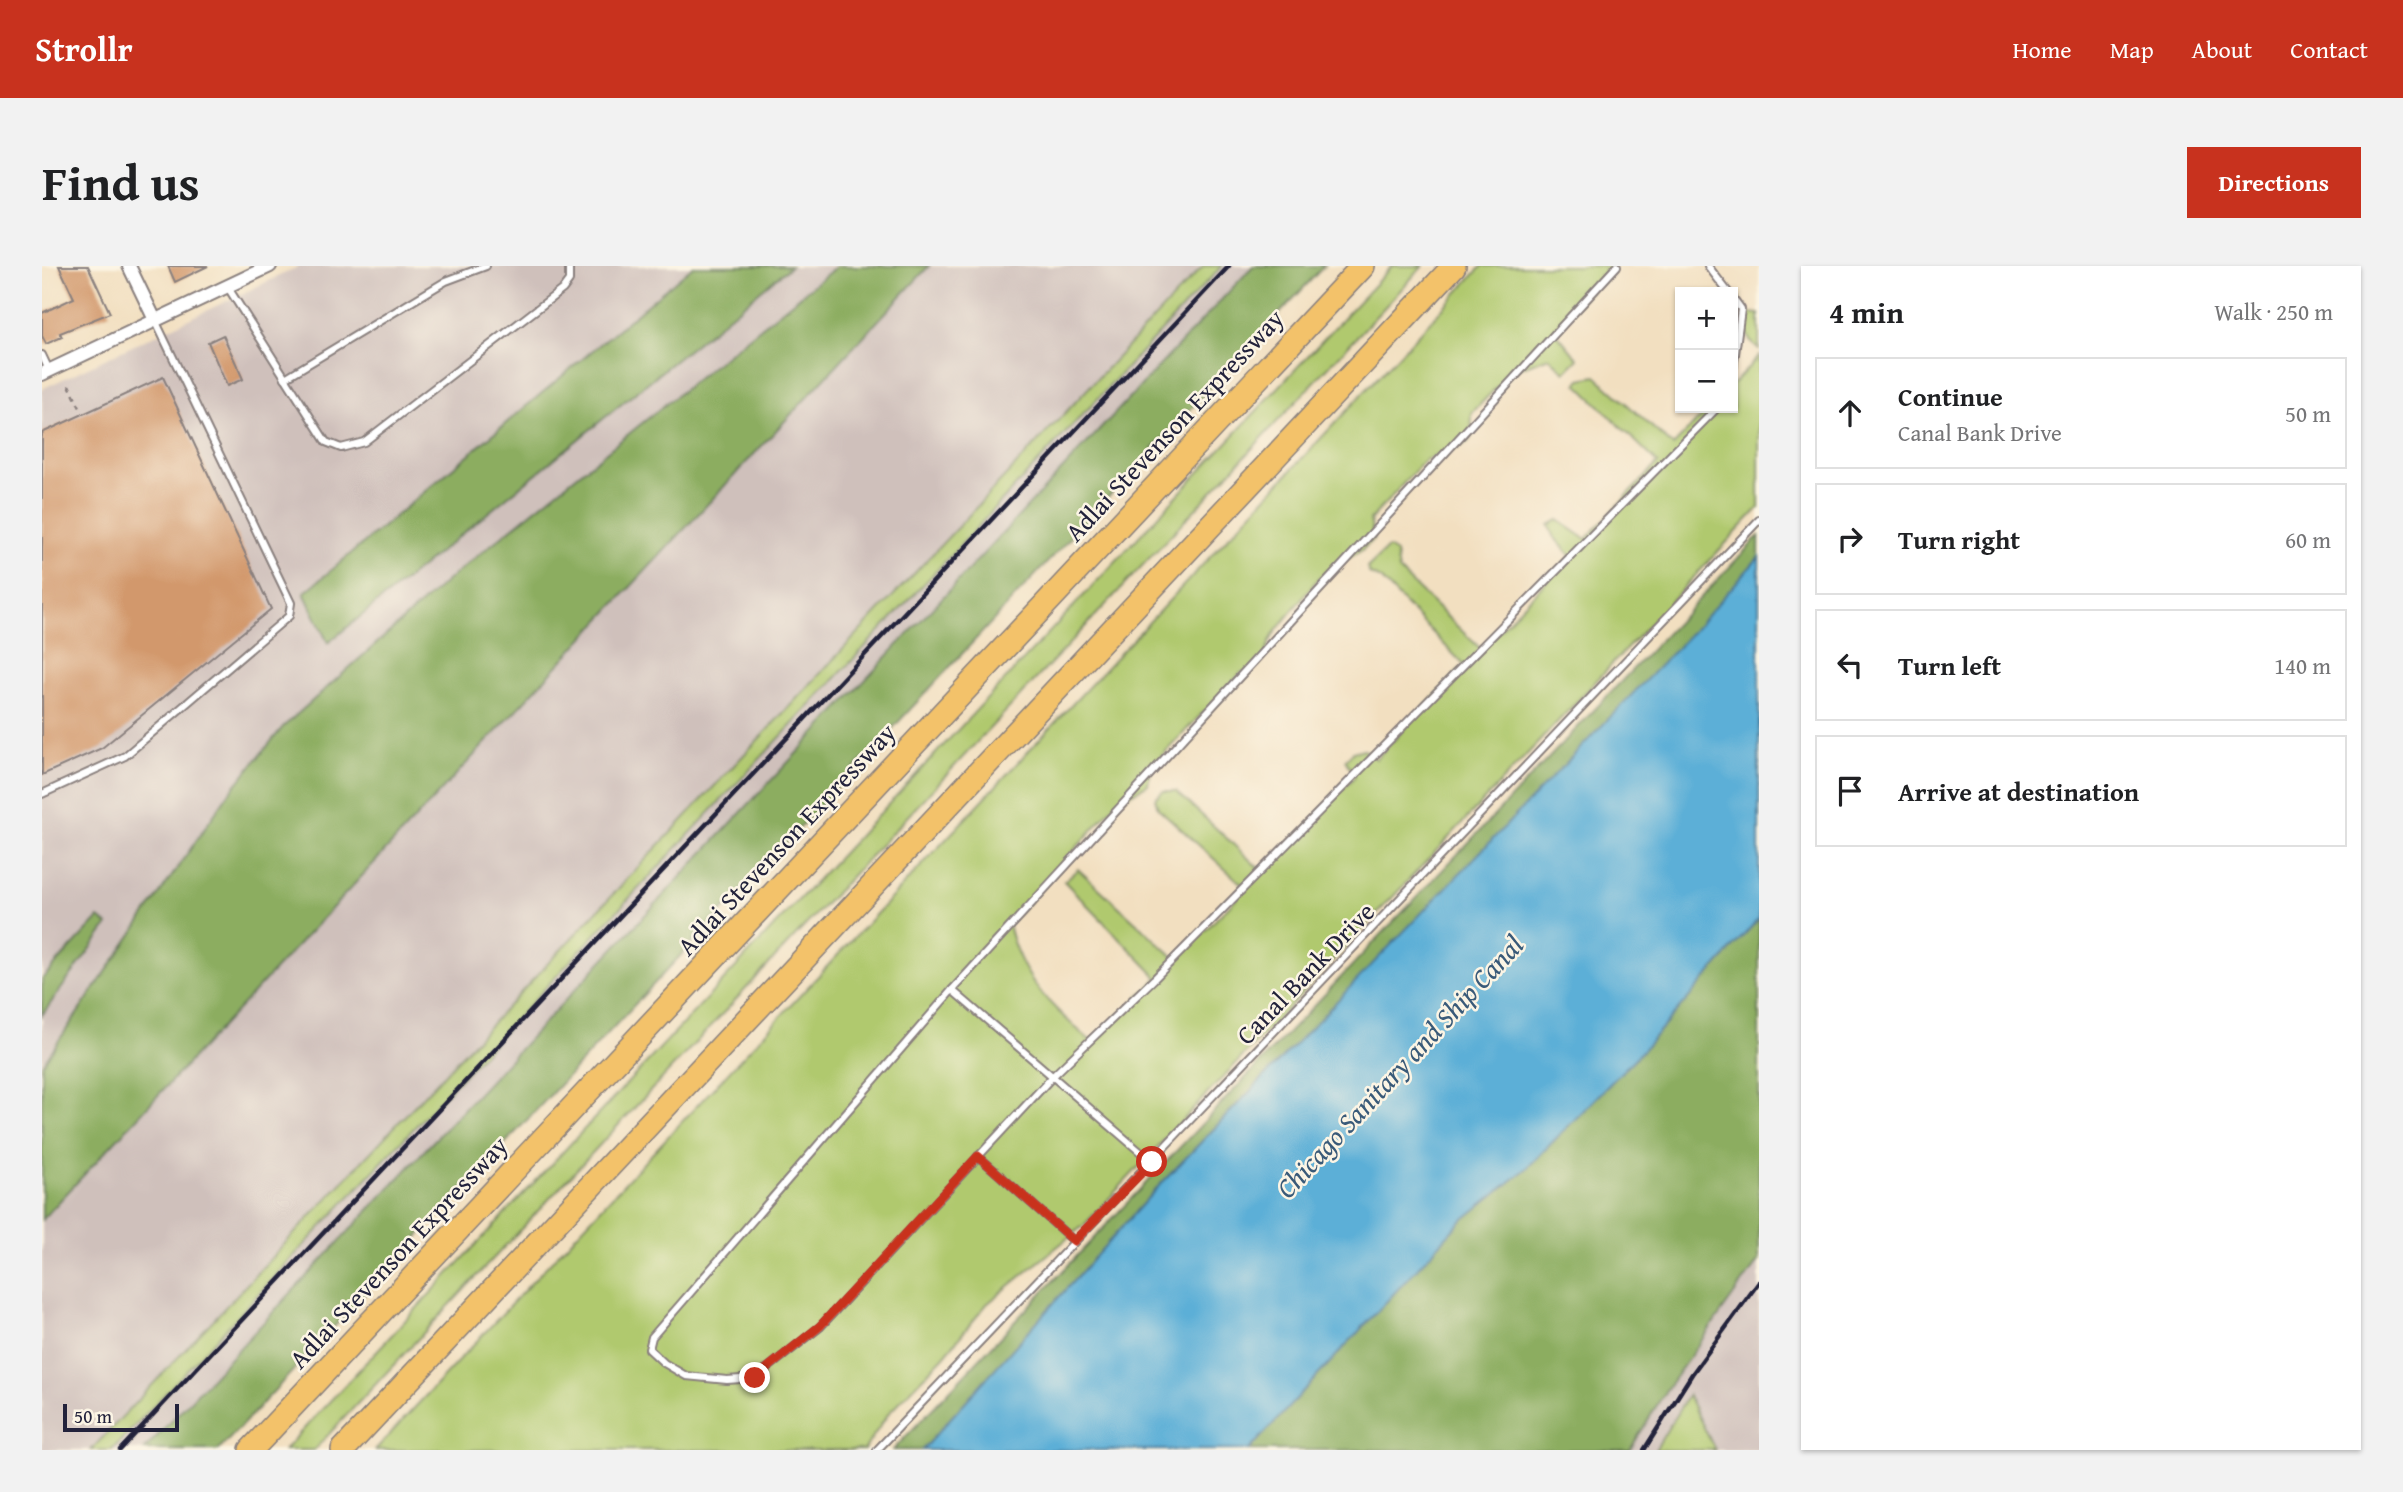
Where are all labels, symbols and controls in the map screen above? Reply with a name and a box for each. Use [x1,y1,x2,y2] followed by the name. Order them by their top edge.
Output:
[35,25,133,73] text: Strollr
[2013,32,2072,67] text: Home
[2110,32,2154,67] text: Map
[2192,32,2252,67] text: About
[2290,32,2368,67] text: Contact
[42,146,200,218] text: Find us
[2187,147,2361,218] button: Directions
[1675,287,1738,413] map controls
[1675,287,1738,350] button: +
[1829,290,1904,334] text: 4 min
[2214,295,2333,328] text: Walk · 250 m
[1055,300,1293,550] street label: Adlai Stevenson Expressway
[1675,350,1738,413] button: −
[1898,377,2003,416] text: Continue
[1831,394,1869,432] icon: ahead
[2285,397,2331,430] text: 50 m
[1898,416,2062,449] text: Canal Bank Drive
[1831,520,1869,558] icon: right
[1898,520,2020,559] text: Turn right
[2285,523,2331,556] text: 60 m
[1831,646,1869,684] icon: left
[1898,646,2001,685] text: Turn left
[2274,649,2331,682] text: 140 m
[667,714,905,964] street label: Adlai Stevenson Expressway
[1831,772,1869,810] icon: arrive
[1898,772,2139,811] text: Arrive at destination
[1227,893,1383,1053] street label: Canal Bank Drive
[1266,925,1532,1207] water label: Chicago Sanitary and Ship Canal
[279,1127,517,1377] street label: Adlai Stevenson Expressway
[1136,1146,1167,1177] route start
[739,1362,770,1393] route end
[63,1401,178,1433] scale bar
[74,1402,112,1430] text: 50 m

